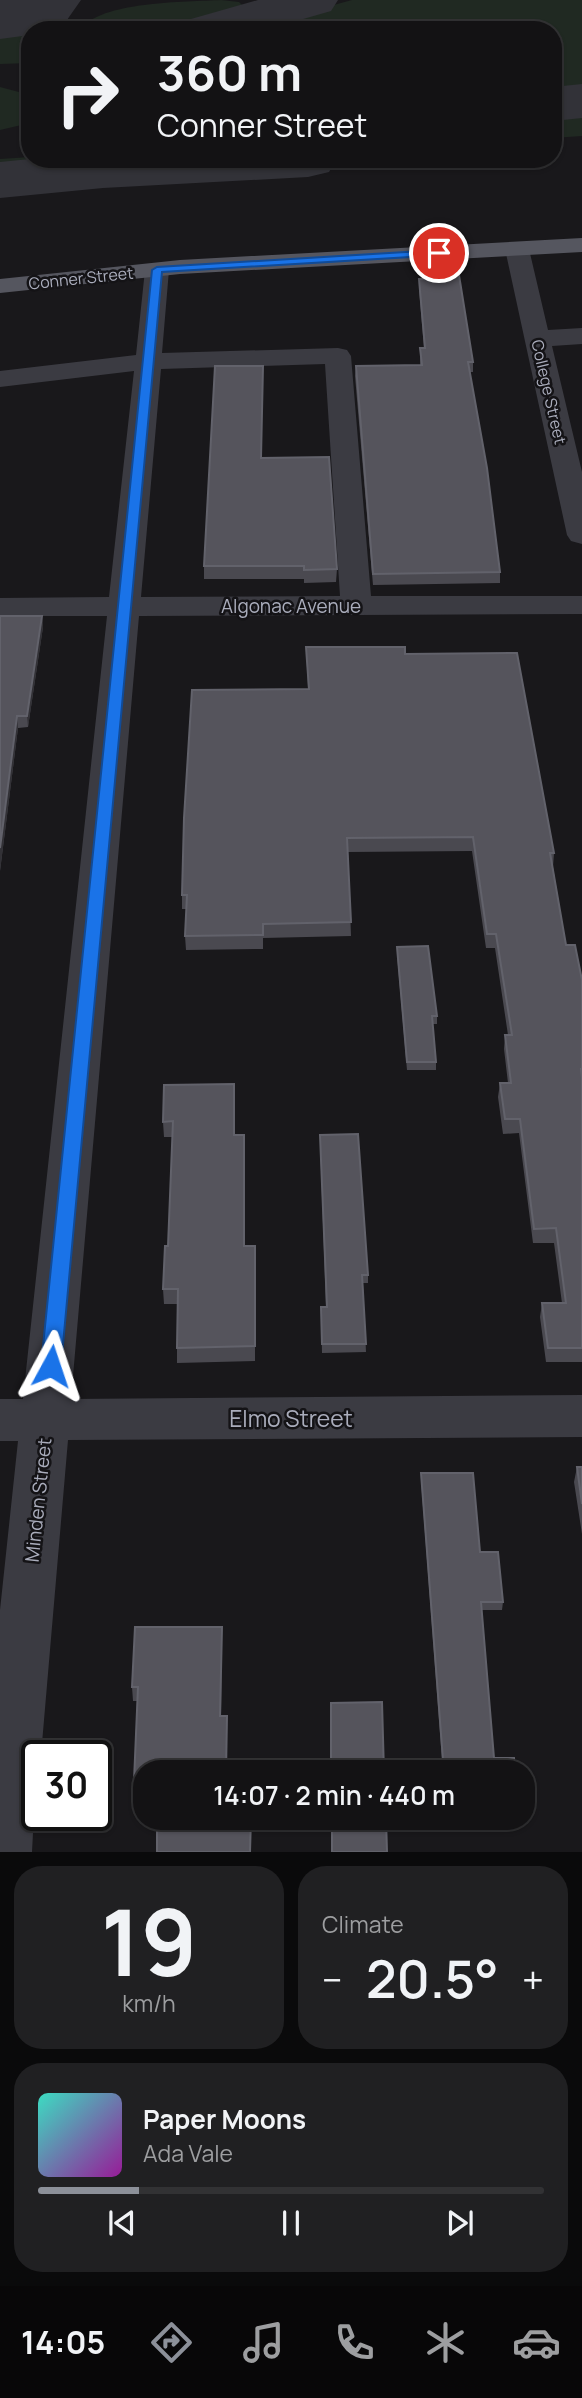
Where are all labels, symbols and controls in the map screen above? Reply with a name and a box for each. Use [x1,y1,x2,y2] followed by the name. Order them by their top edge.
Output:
[157,39,302,106] text: 360 m
[42,49,133,140] icon: right
[157,103,367,147] text: Conner Street
[409,223,469,283] pin
[420,234,458,272] icon: arrive
[28,262,134,294] street label: Conner Street
[526,338,572,446] street label: College Street
[221,593,361,619] street label: Algonac Avenue
[14,1329,88,1403] position arrow
[229,1402,353,1434] street label: Elmo Street
[19,1437,57,1563] street label: Minden Street
[21,1740,112,1831] speed limit sign: 30
[213,1777,455,1813] text: 14:07 · 2 min · 440 m
[101,1879,197,2003] text: 19
[322,1908,404,1940] text: Climate
[366,1943,499,2014] text: 20.5°
[322,1953,343,2005] text: −
[522,1953,544,2005] text: +
[122,1987,176,2019] text: km/h
[143,2101,306,2137] text: Paper Moons
[143,2137,233,2169] text: Ada Vale
[103,2204,141,2242] icon: previous
[272,2204,310,2242] icon: pause
[441,2204,479,2242] icon: next
[147,2318,196,2367] icon: directions
[239,2318,288,2367] icon: music
[330,2318,379,2367] icon: phone
[421,2318,470,2367] icon: climate
[512,2318,561,2367] icon: car
[21,2320,105,2364] text: 14:05

